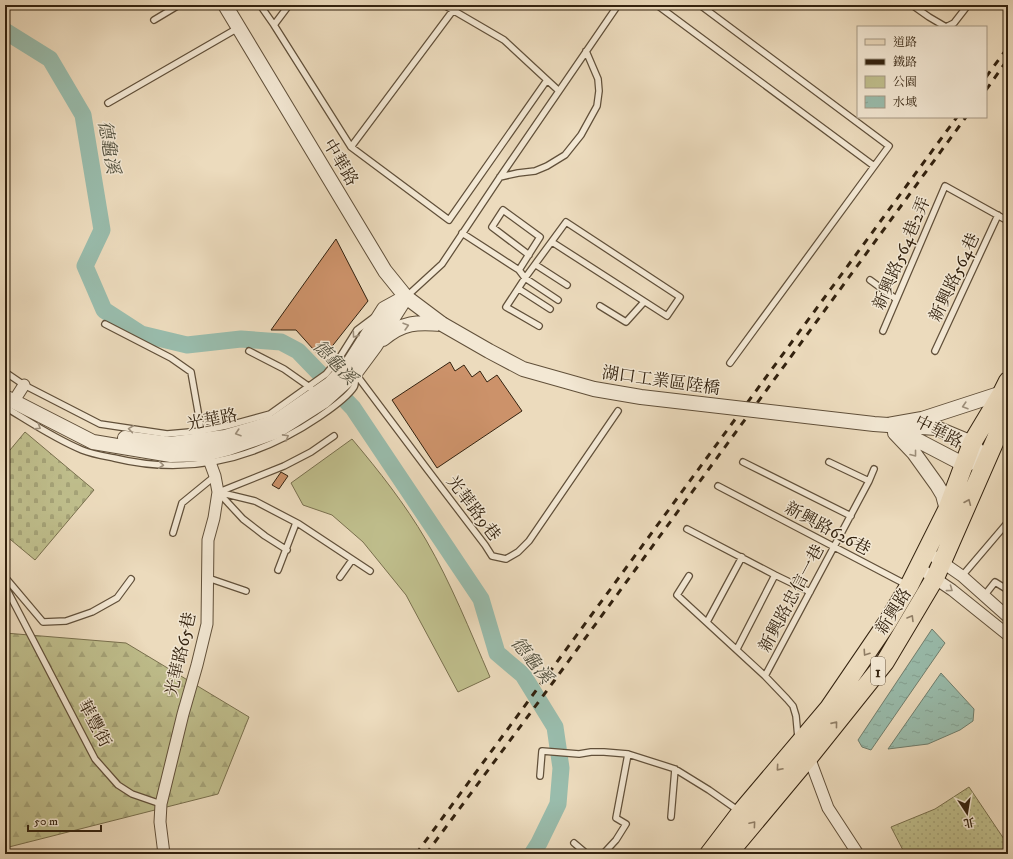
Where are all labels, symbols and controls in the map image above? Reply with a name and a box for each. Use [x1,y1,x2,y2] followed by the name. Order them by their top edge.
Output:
[857,26,987,118] legend
[893,35,917,50] text: 道路
[893,55,917,70] text: 鐵路
[893,75,917,90] text: 公園
[893,95,917,110] text: 水域
[92,119,124,178] water label: 德龜溪
[318,135,363,190] street label: 中華路
[868,194,936,313] street label: 新興路564巷2弄
[925,230,985,325] street label: 新興路564巷
[402,322,409,331] one-way arrow
[353,330,360,337] one-way arrow
[308,336,362,391] water label: 德龜溪
[600,362,721,400] street label: 湖口工業區陸橋
[962,401,969,410] one-way arrow
[185,404,239,436] street label: 光華路
[911,411,966,453] street label: 中華路
[34,422,41,430] one-way arrow
[128,425,134,434] one-way arrow
[235,429,242,437] one-way arrow
[282,434,289,441] one-way arrow
[909,450,916,457] one-way arrow
[158,461,164,470] one-way arrow
[441,471,505,546] street label: 光華路9巷
[781,497,874,561] street label: 新興路626巷
[964,499,972,506] one-way arrow
[754,541,830,656] street label: 新興路忠信一巷
[871,584,917,639] street label: 新興路
[946,584,953,591] one-way arrow
[161,610,201,698] street label: 光華路65巷
[906,615,913,622] one-way arrow
[506,633,558,690] water label: 德龜溪
[864,649,871,656] one-way arrow
[871,657,885,685] road number: 1
[72,696,116,751] street label: 華豐街
[831,721,838,728] one-way arrow
[776,763,784,771] one-way arrow
[947,793,987,833] north arrow
[28,807,101,833] scale bar
[34,814,58,829] text: 50 m
[962,814,976,830] text: 北
[748,821,755,829] one-way arrow

